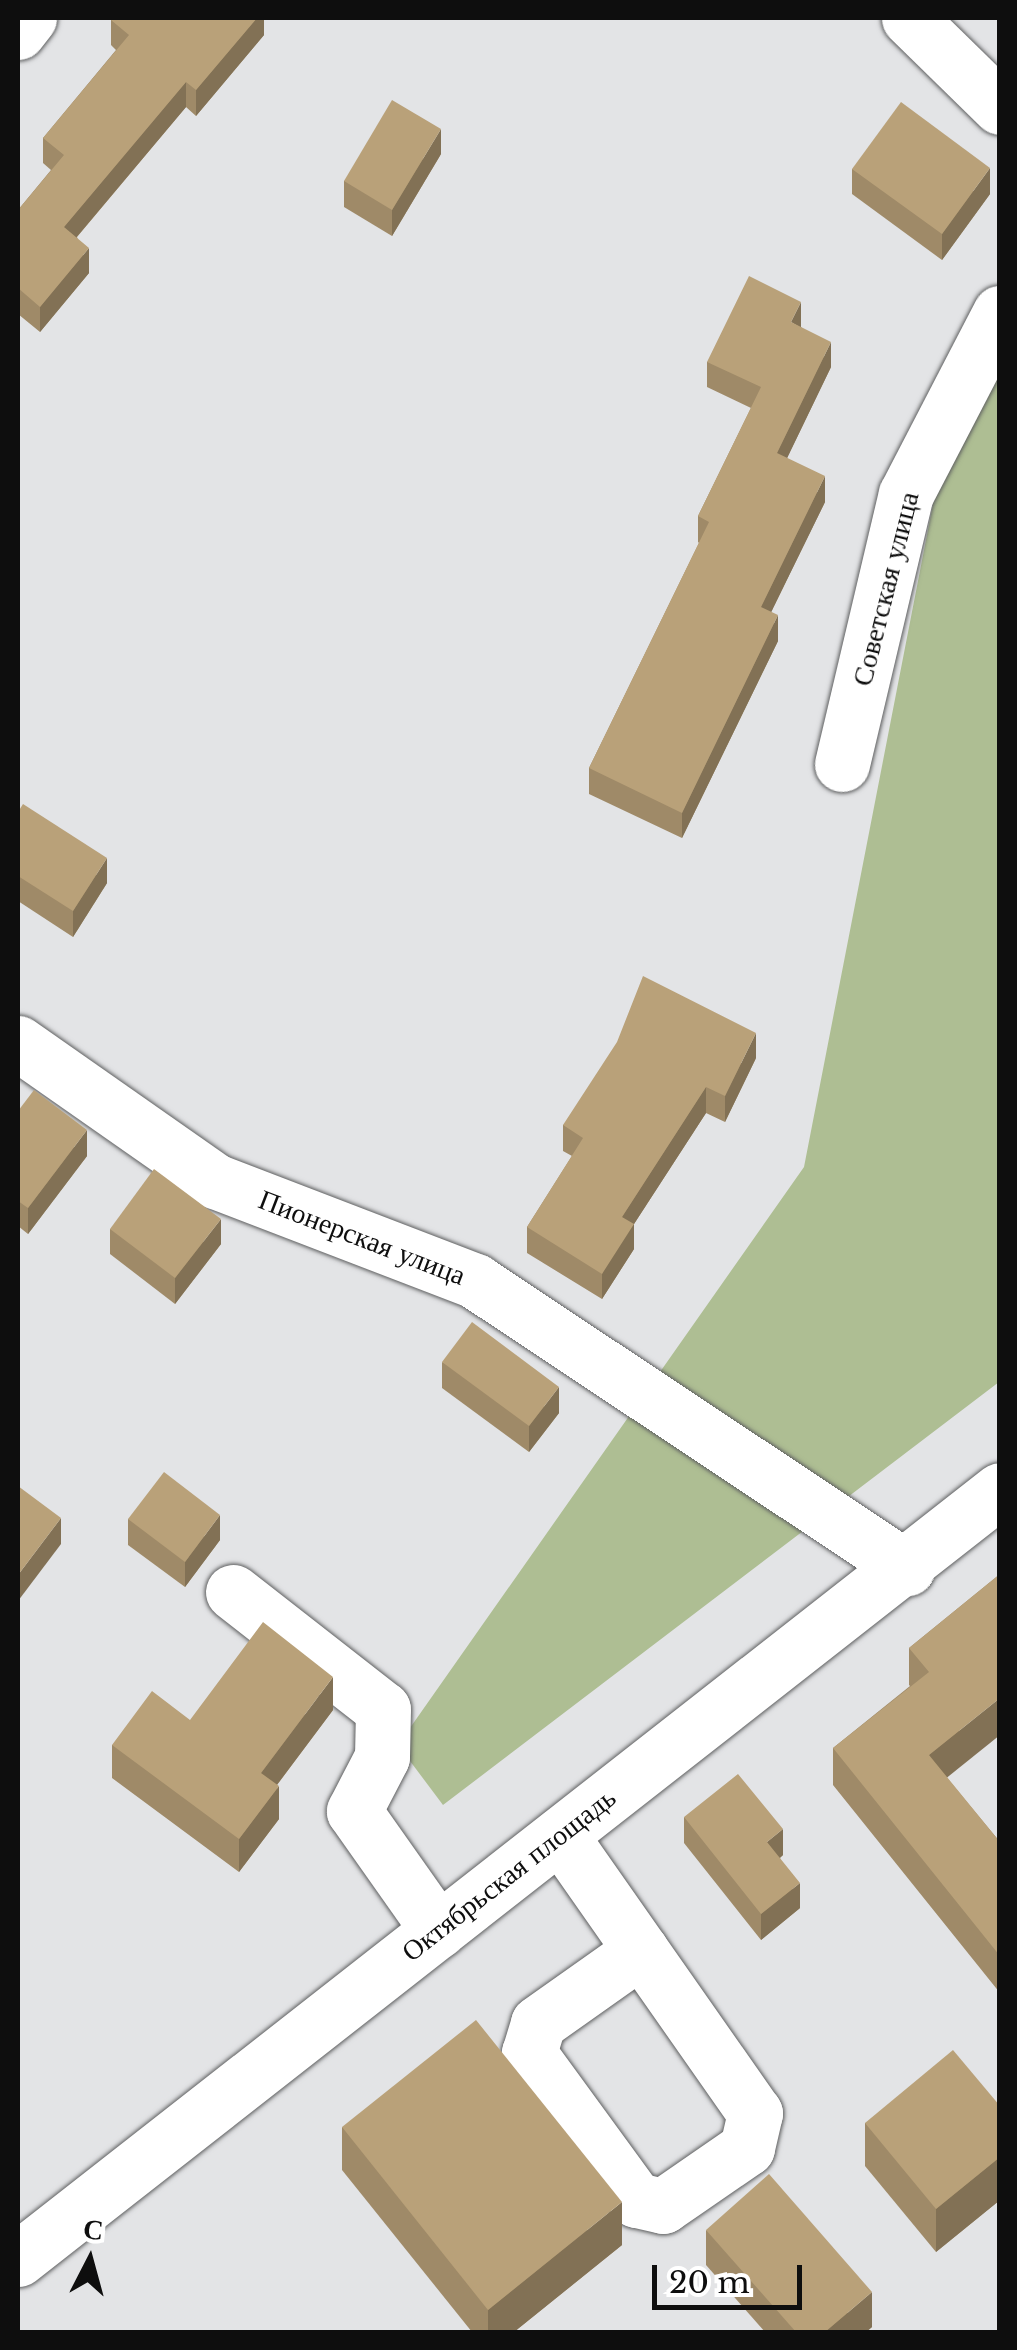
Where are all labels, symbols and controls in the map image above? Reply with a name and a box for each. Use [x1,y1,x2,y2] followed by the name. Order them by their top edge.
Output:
[846,488,926,690] street label: Советская улица
[254,1183,470,1293] street label: Пионерская улица
[395,1781,623,1969] street label: Октябрьская площадь
[40,2210,140,2310] north arrow
[81,2211,105,2248] text: С
[657,2245,807,2307] scale bar
[669,2264,750,2301] text: 20 m

